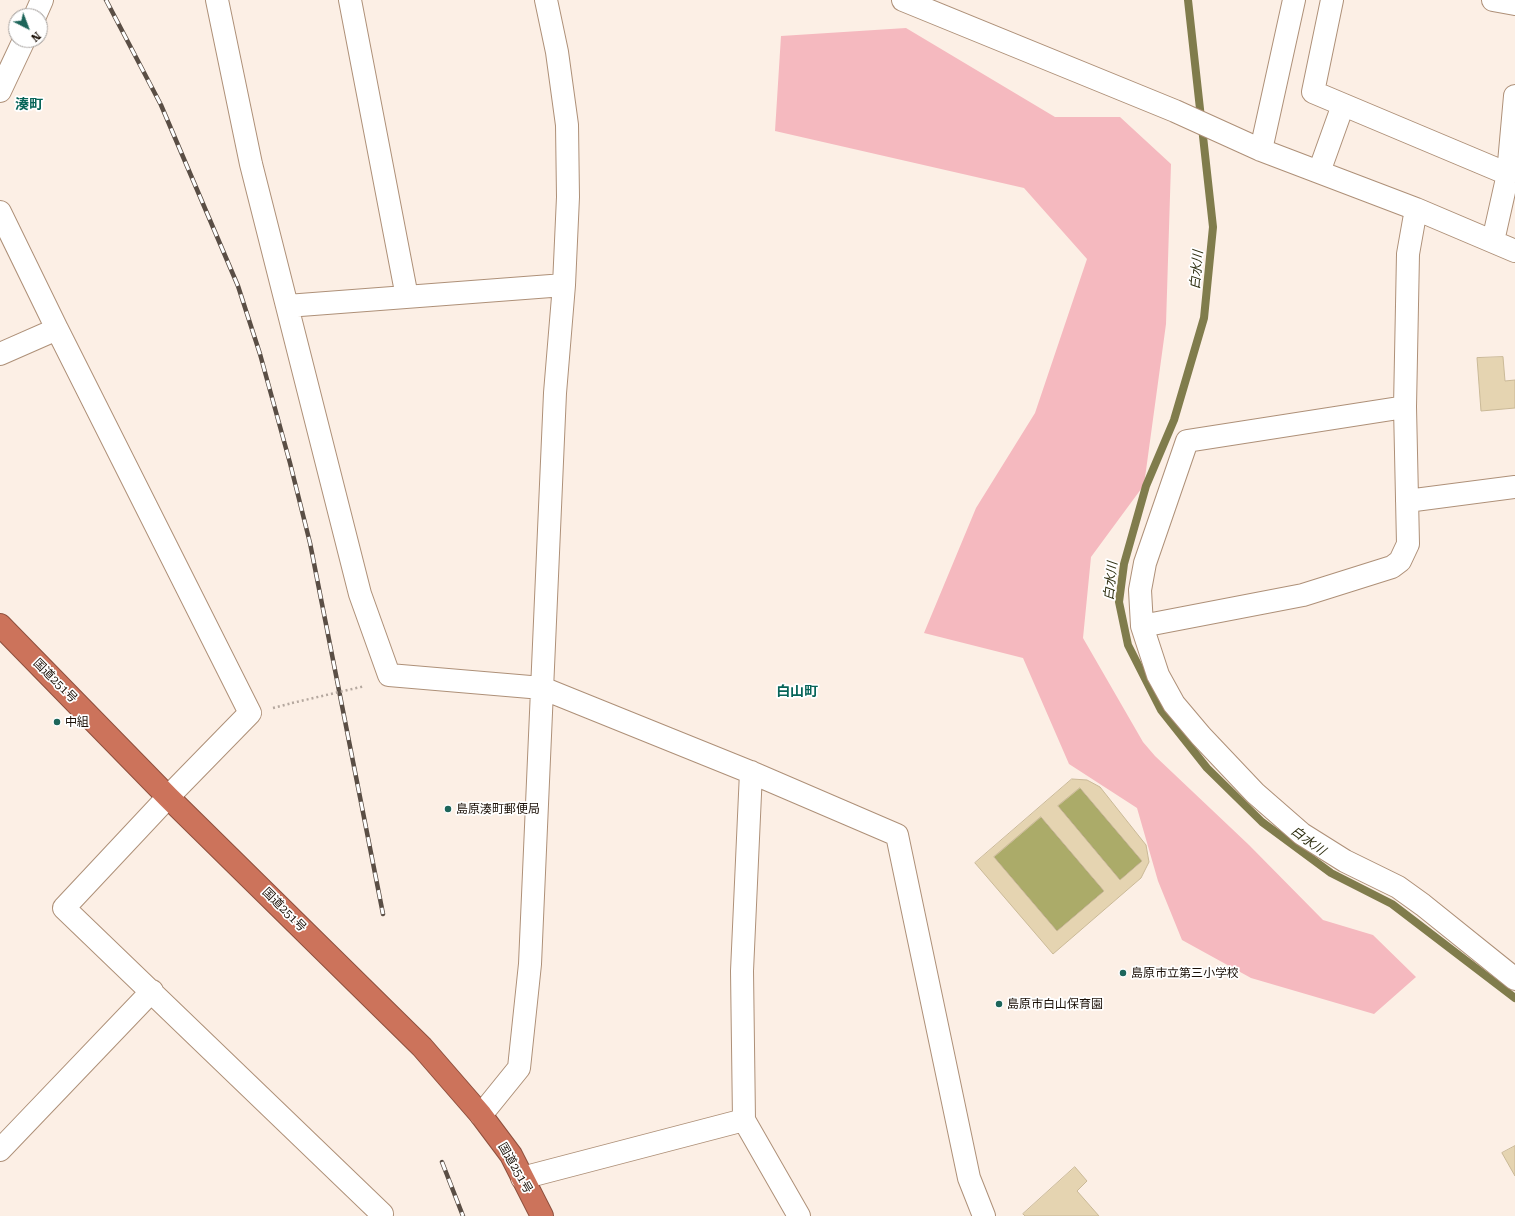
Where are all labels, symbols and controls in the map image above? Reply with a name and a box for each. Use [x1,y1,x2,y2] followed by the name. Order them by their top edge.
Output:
[8,8,48,48] north arrow
[28,29,43,44] text: N
[15,97,43,113] district label: 湊町
[1188,250,1206,290] water label: 白水川
[1101,561,1121,601] water label: 白水川
[30,656,80,706] street label: 国道251号
[776,684,818,700] district label: 白山町
[65,715,89,729] place label: 中組
[52,717,62,727] marker: 中組
[456,802,540,816] place label: 島原湊町郵便局
[443,804,453,814] marker: 島原湊町郵便局
[1288,823,1328,859] water label: 白水川
[259,885,309,935] street label: 国道251号
[1131,966,1239,980] place label: 島原市立第三小学校
[1118,968,1128,978] marker: 島原市立第三小学校
[1007,997,1103,1011] place label: 島原市白山保育園
[994,999,1004,1009] marker: 島原市白山保育園
[495,1140,535,1196] street label: 国道251号

